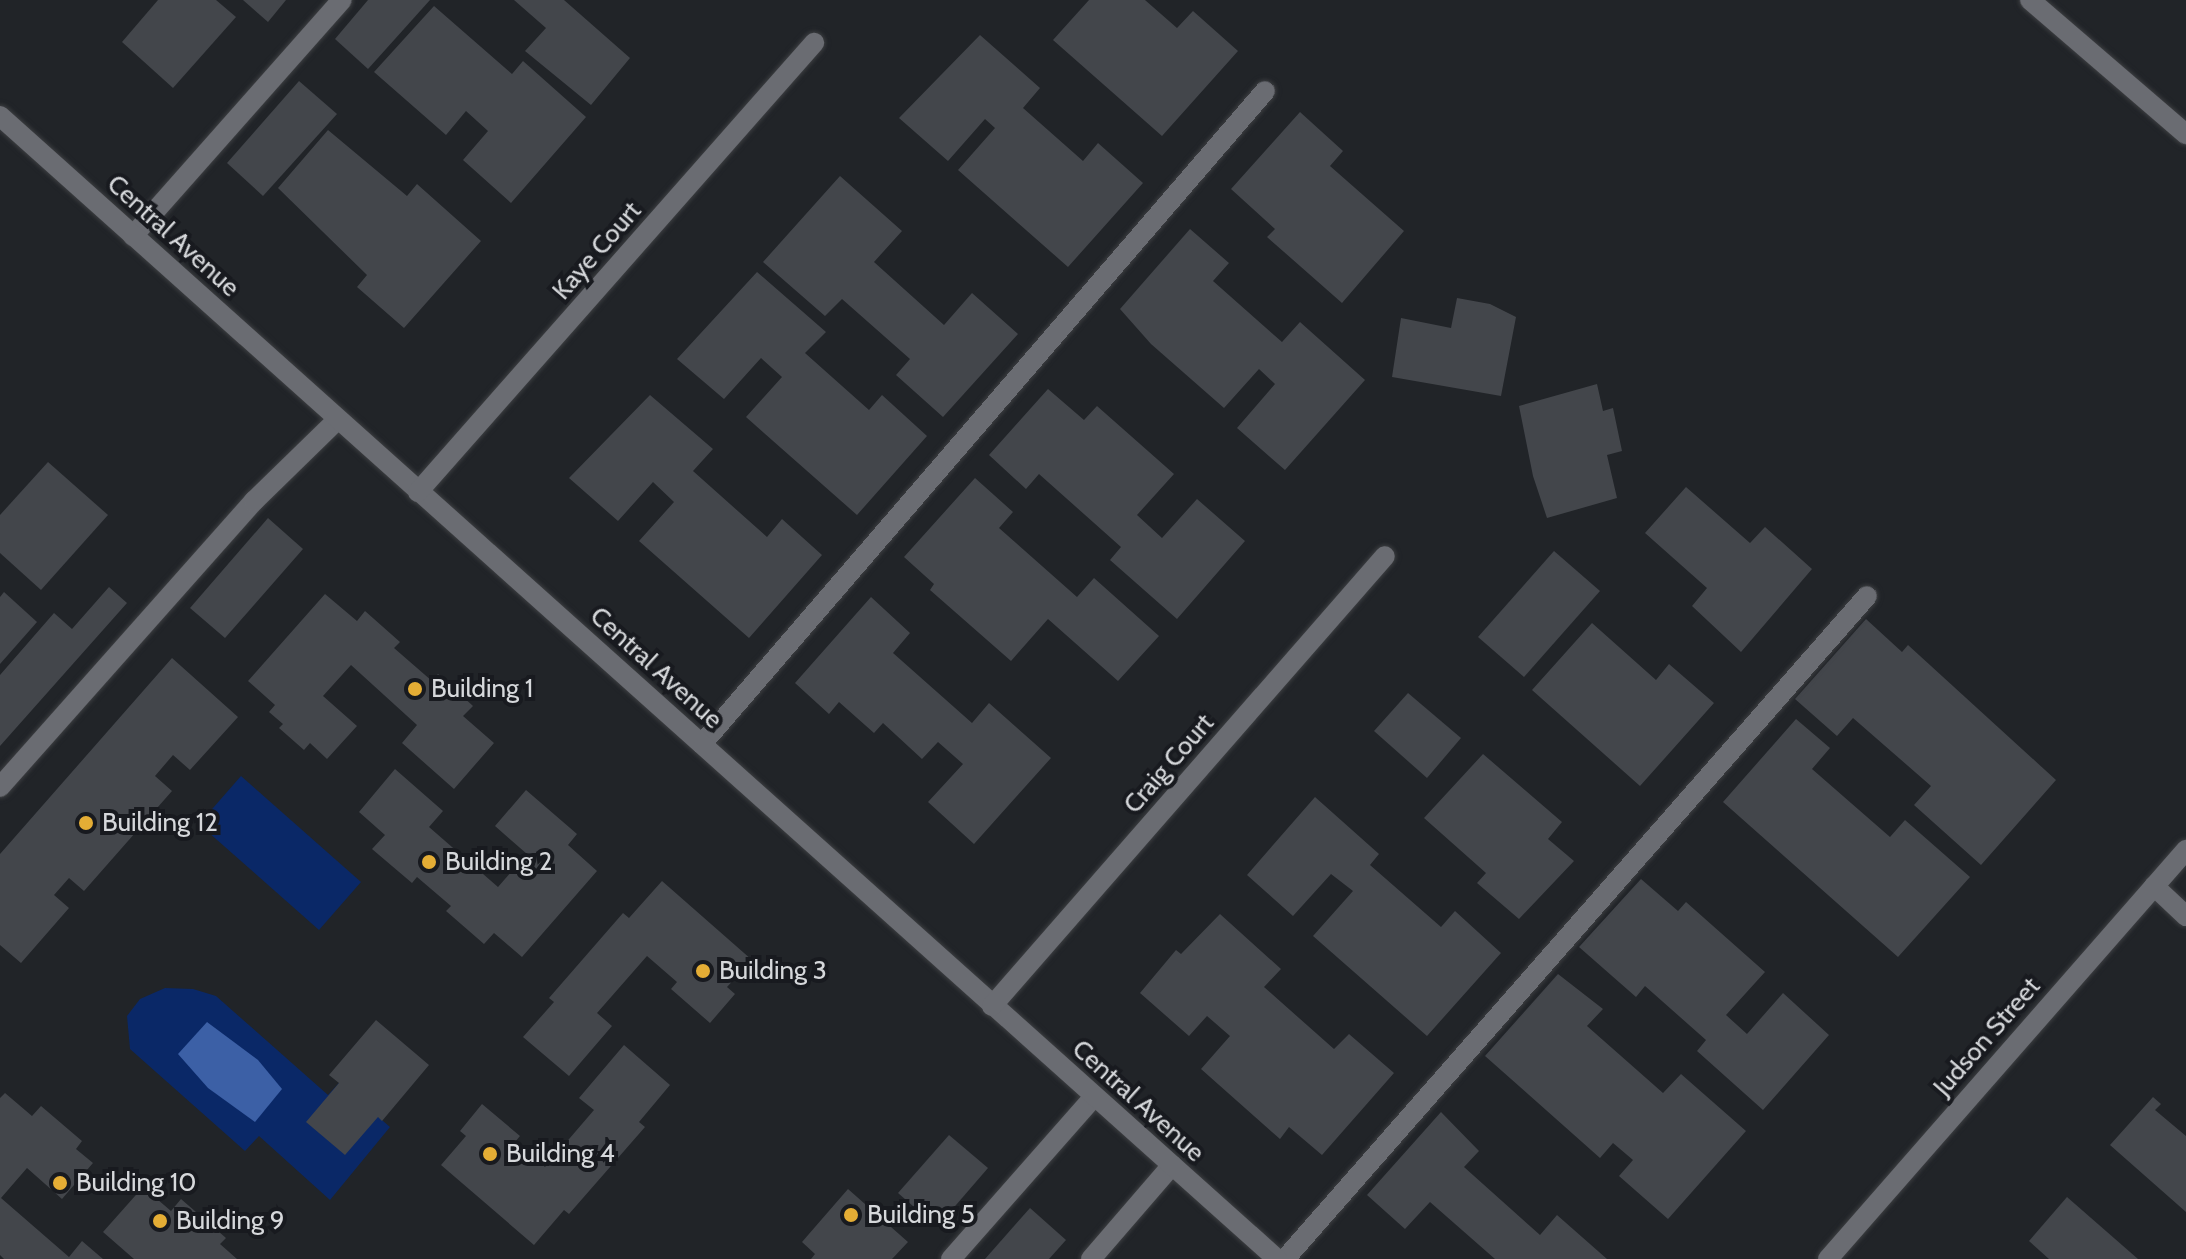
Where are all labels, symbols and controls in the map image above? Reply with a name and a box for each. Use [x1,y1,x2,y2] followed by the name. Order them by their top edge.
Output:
[101,169,245,303] street label: Central Avenue
[546,196,648,306] street label: Kaye Court
[584,601,728,735] street label: Central Avenue
[431,673,533,705] place label: Building 1
[406,680,424,698] marker: Building 1
[1117,708,1221,820] street label: Craig Court
[102,807,218,839] place label: Building 12
[77,814,95,832] marker: Building 12
[445,846,552,878] place label: Building 2
[420,853,438,871] marker: Building 2
[719,955,827,987] place label: Building 3
[694,962,712,980] marker: Building 3
[1927,971,2047,1103] street label: Judson Street
[1066,1034,1210,1168] street label: Central Avenue
[506,1138,615,1170] place label: Building 4
[481,1145,499,1163] marker: Building 4
[76,1167,196,1199] place label: Building 10
[51,1174,69,1192] marker: Building 10
[867,1199,975,1231] place label: Building 5
[176,1205,285,1237] place label: Building 9
[842,1206,860,1224] marker: Building 5
[151,1212,169,1230] marker: Building 9

